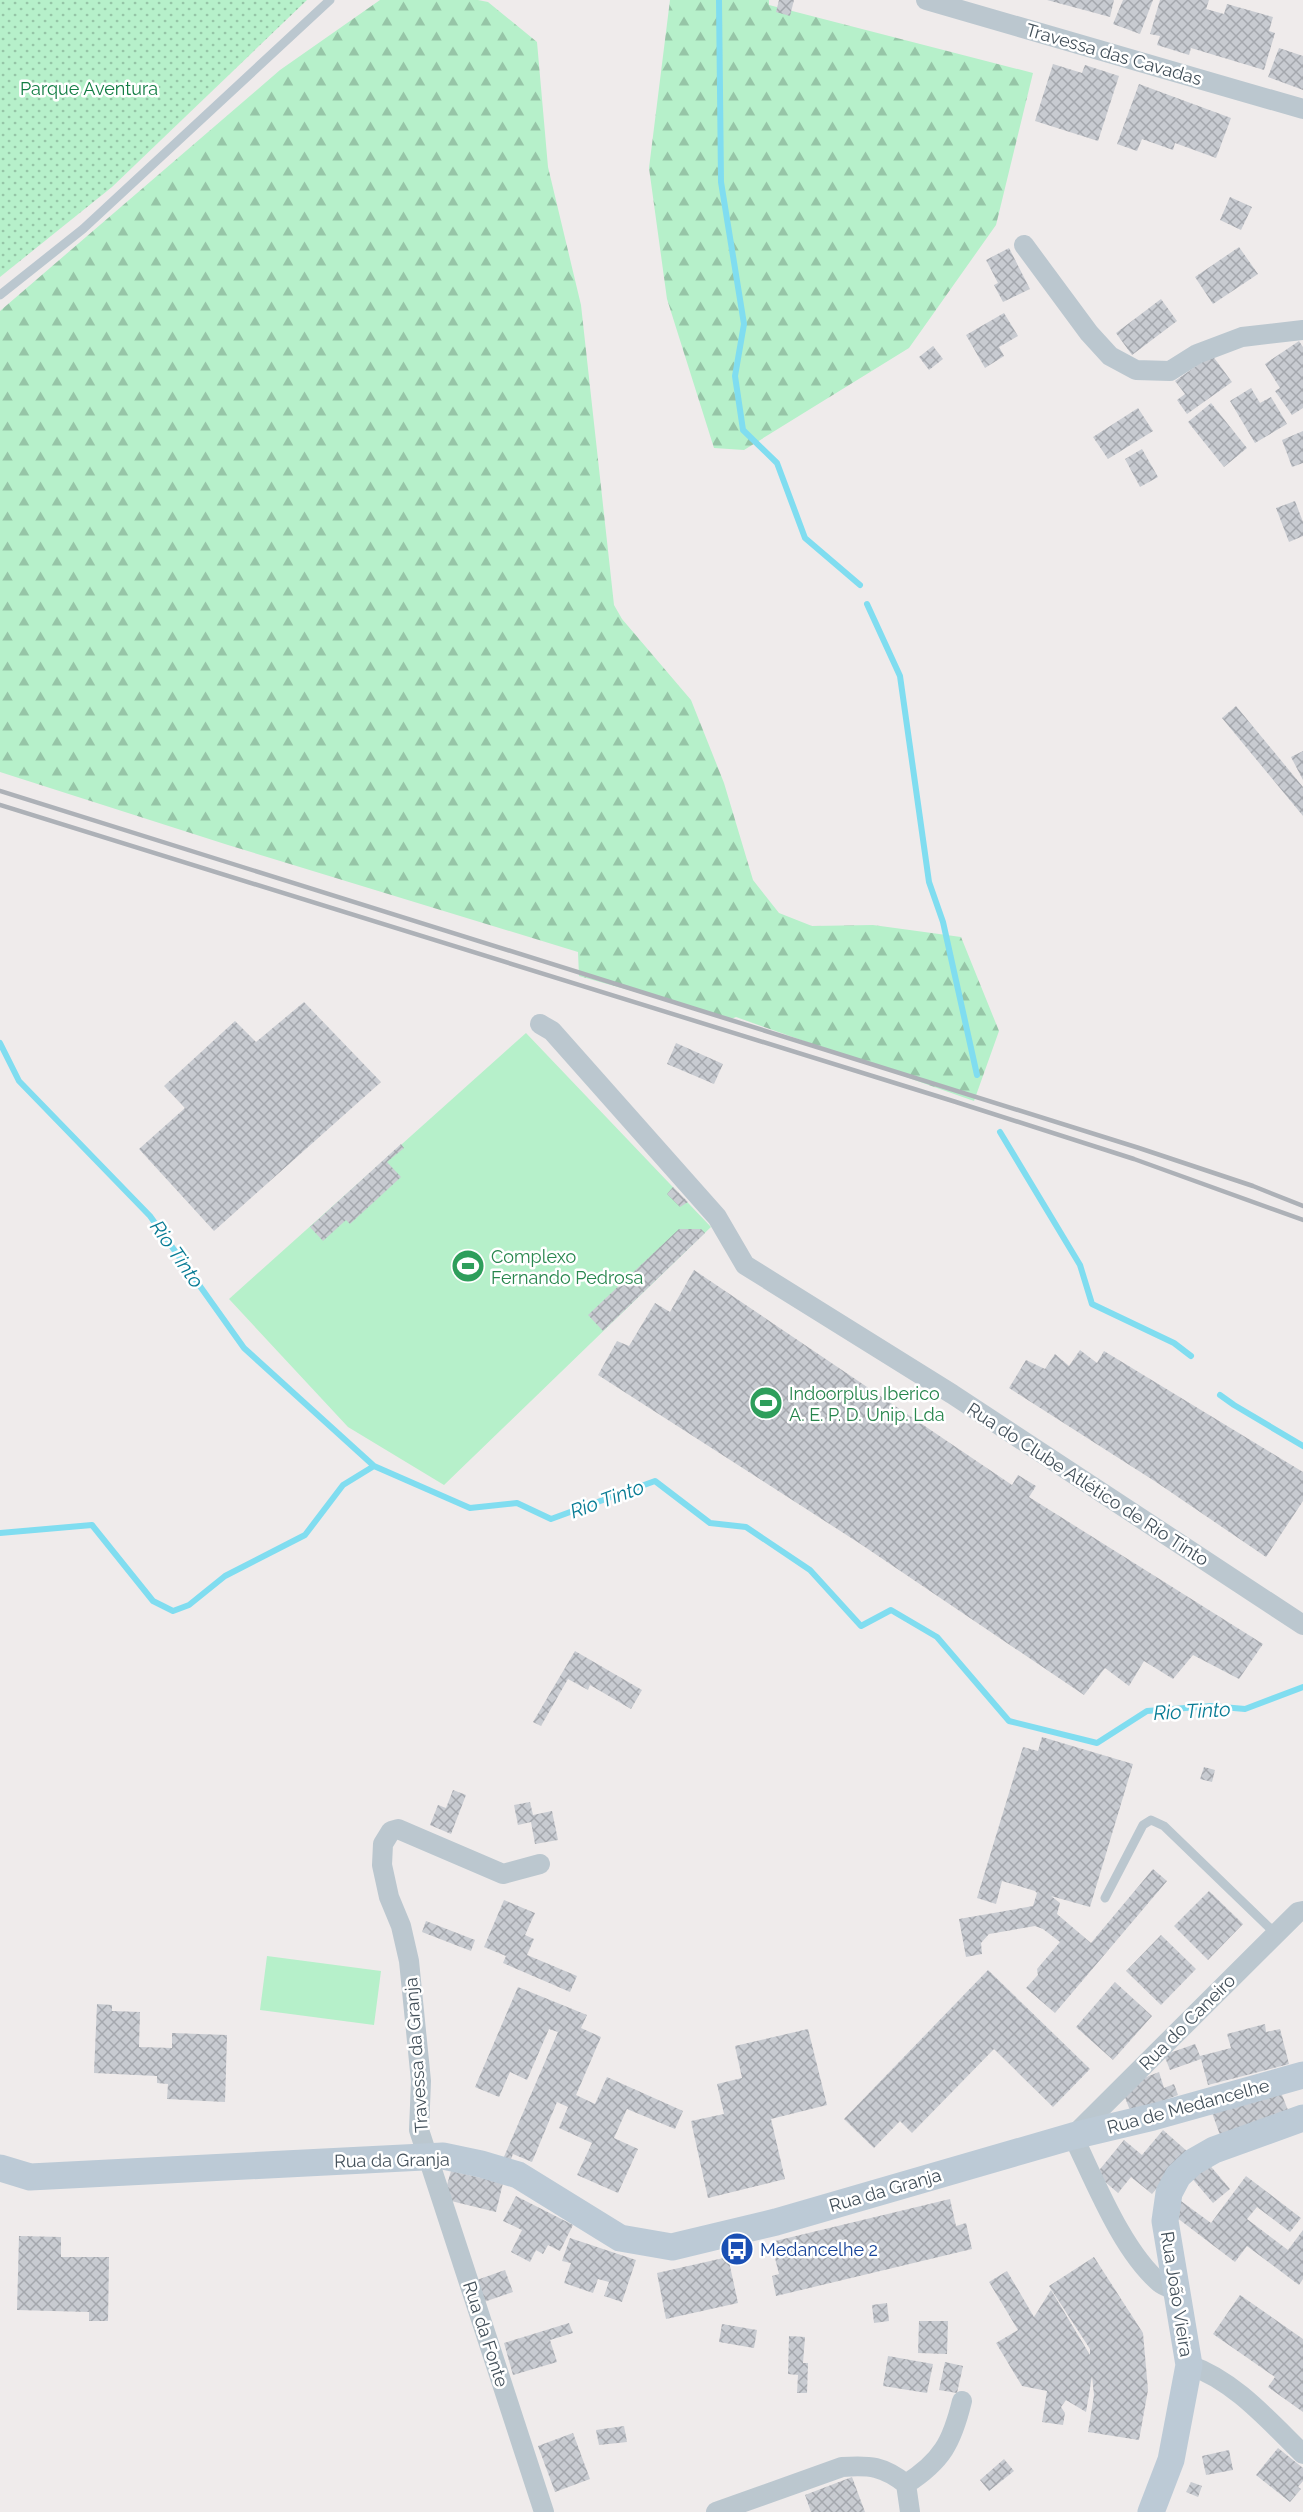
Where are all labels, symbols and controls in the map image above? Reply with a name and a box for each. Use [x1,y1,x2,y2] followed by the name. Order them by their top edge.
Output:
[1024,19,1205,89] street label: Travessa das Cavadas
[20,78,158,99] park label: Parque Aventura
[145,1216,209,1292] water label: Rio Tinto
[491,1246,643,1288] place label: Complexo Fernando Pedrosa
[450,1248,486,1284] sports icon: Complexo Fernando Pedrosa
[789,1383,945,1425] place label: Indoorplus Iberico A. E. P. D. Unip. Lda
[748,1385,784,1421] sports icon: Indoorplus Iberico A. E. P. D. Unip. Lda
[963,1398,1213,1570] street label: Rua do Clube Atlético de Rio Tinto
[567,1475,647,1523] water label: Rio Tinto
[1153,1697,1231,1725] water label: Rio Tinto
[1135,1969,1240,2074] street label: Rua do Caneiro
[400,1977,432,2133] street label: Travessa da Granja
[1105,2074,1272,2138] street label: Rua de Medancelhe
[334,2148,450,2172] street label: Rua da Granja
[827,2164,943,2216] street label: Rua da Granja
[1157,2230,1197,2358] street label: Rua João Vieira
[719,2231,755,2267] bus stop icon: Medancelhe 2
[760,2239,878,2260] place label: Medancelhe 2
[459,2279,513,2390] street label: Rua da Fonte

